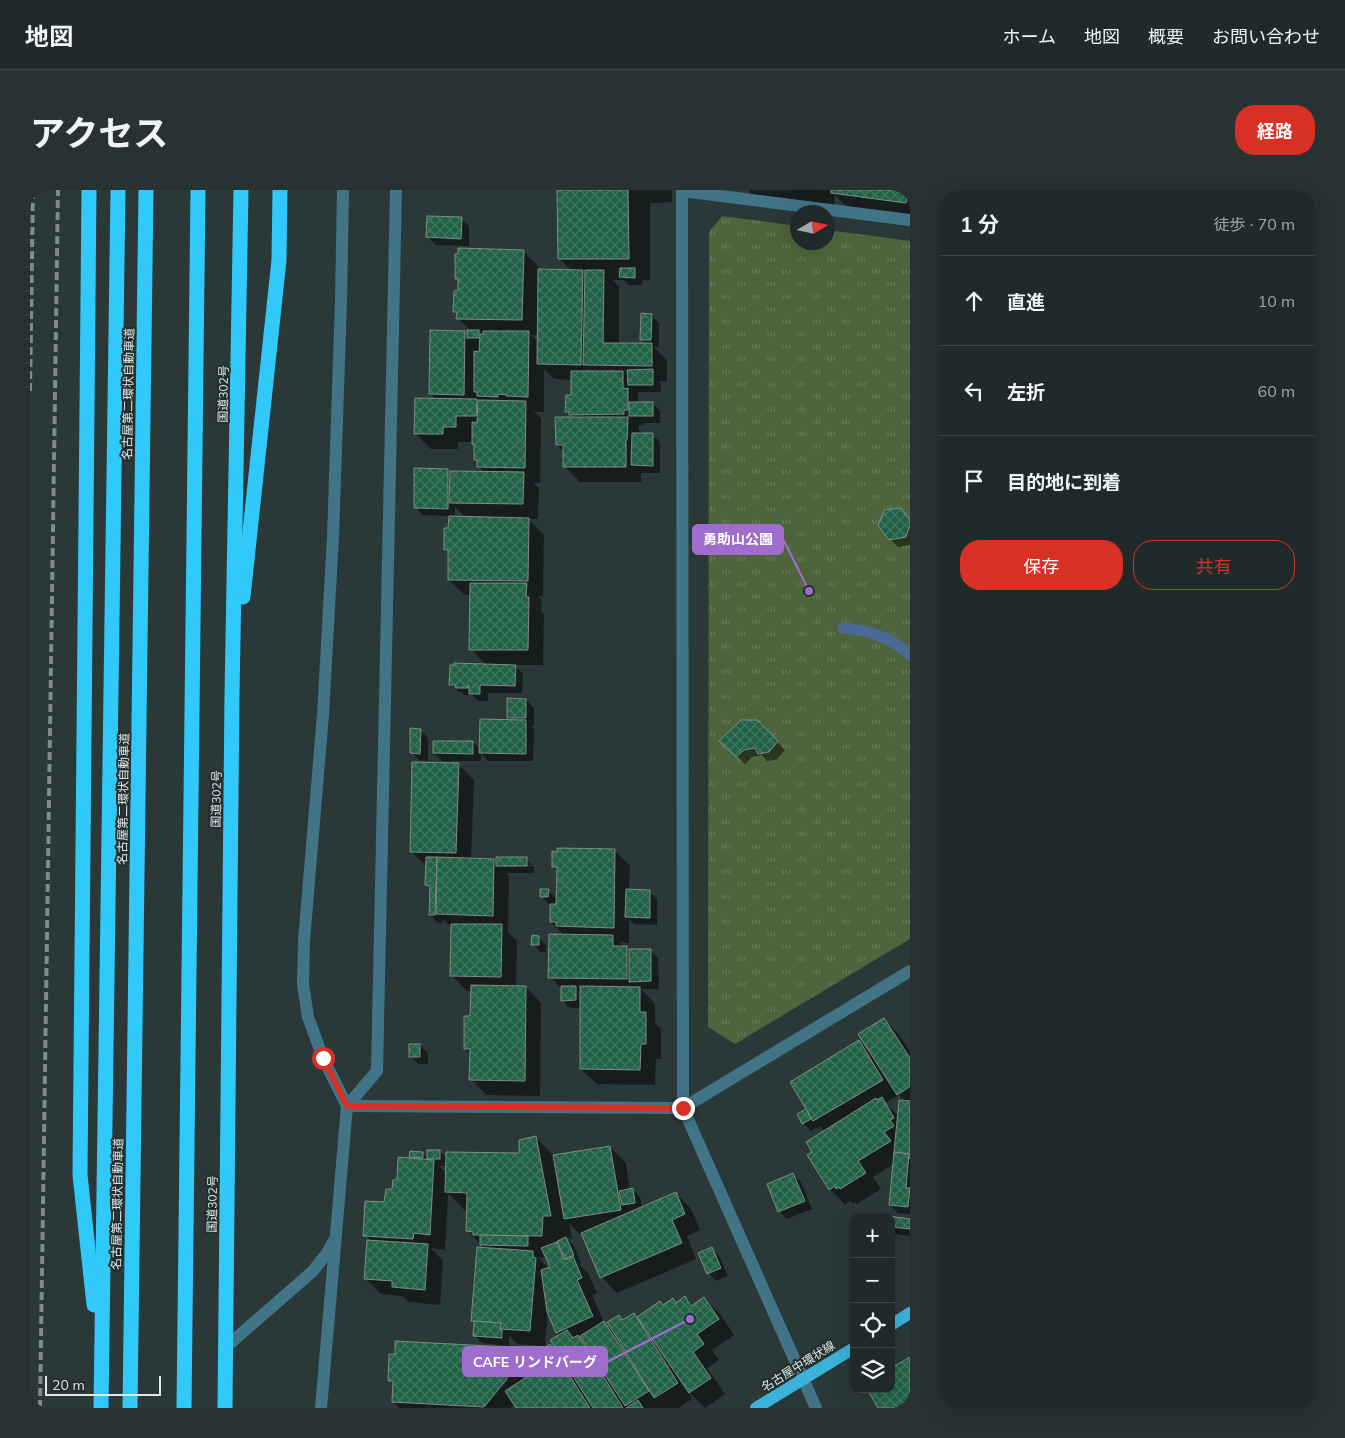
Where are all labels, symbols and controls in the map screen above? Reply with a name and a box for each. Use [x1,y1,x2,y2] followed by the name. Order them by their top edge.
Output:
[25,21,73,51] text: 地図
[1003,25,1056,48] text: ホーム
[1084,25,1120,48] text: 地図
[1148,25,1184,48] text: 概要
[1212,25,1320,48] text: お問い合わせ
[1235,105,1315,155] button: 経路
[30,111,168,155] text: アクセス
[790,205,835,250] north arrow
[960,211,999,237] text: 1 分
[1214,214,1295,234] text: 徒歩 · 70 m
[960,287,988,315] icon: ahead
[1007,290,1045,314] text: 直進
[1258,291,1295,311] text: 10 m
[119,328,137,460] street label: 名古屋第二環状自動車道
[215,365,231,423] street label: 国道302号
[960,377,988,405] icon: left
[1007,380,1045,404] text: 左折
[1258,381,1295,401] text: 60 m
[960,467,988,495] icon: arrive
[1007,470,1121,494] text: 目的地に到着
[693,525,783,554] callout: 勇助山公園
[703,530,773,548] text: 勇助山公園
[960,540,1123,590] button: 保存
[1133,540,1295,590] button: 共有
[114,733,132,865] street label: 名古屋第二環状自動車道
[208,770,224,828] street label: 国道302号
[312,1047,335,1070] route start
[672,1097,695,1120] route end
[108,1138,126,1270] street label: 名古屋第二環状自動車道
[204,1175,220,1233] street label: 国道302号
[850,1213,895,1393] map controls
[850,1213,895,1258] button: +
[850,1258,895,1303] button: −
[850,1303,895,1348] button: locate
[758,1337,838,1395] street label: 名古屋中環状線
[463,1347,607,1376] callout: CAFE リンドバーグ
[850,1348,895,1393] button: layers
[473,1353,597,1371] text: CAFE リンドバーグ
[45,1373,161,1396] scale bar
[52,1376,85,1394] text: 20 m

